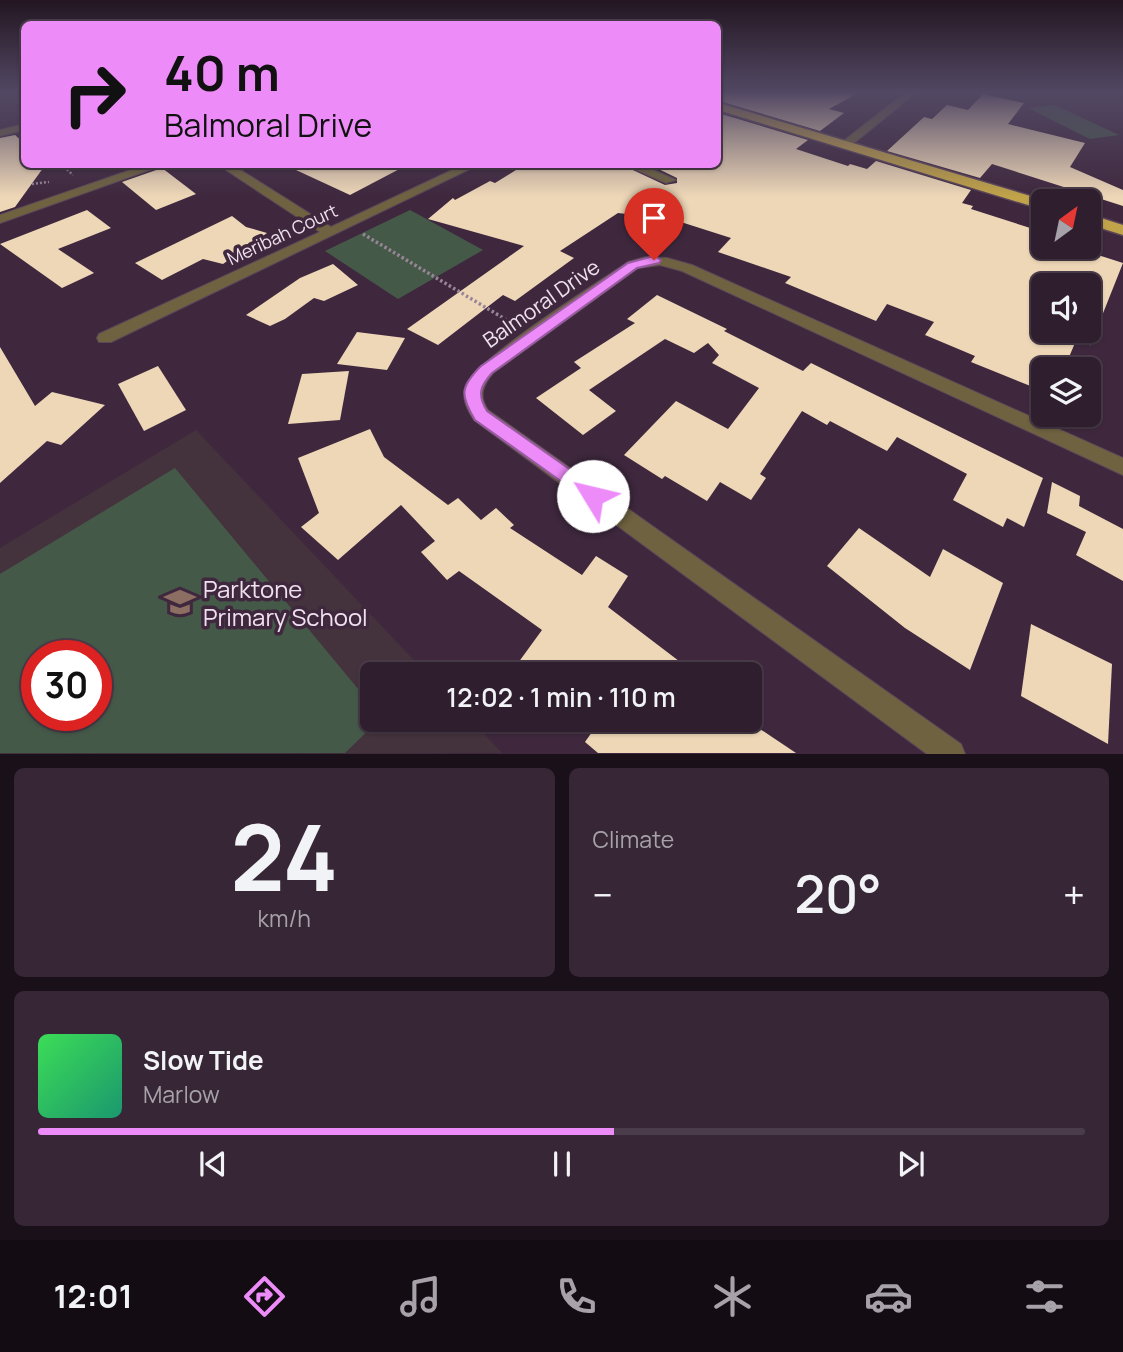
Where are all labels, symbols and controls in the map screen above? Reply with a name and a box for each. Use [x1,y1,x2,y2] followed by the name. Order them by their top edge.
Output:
[164,39,280,106] text: 40 m
[49,49,140,140] icon: right
[164,103,372,147] text: Balmoral Drive
[624,188,684,260] pin
[1031,189,1101,259] north arrow
[1031,189,1101,427] map controls
[223,198,341,270] street label: Meribah Court
[635,199,673,237] icon: arrive
[477,252,605,354] street label: Balmoral Drive
[1031,273,1101,343] button: sound
[1031,357,1101,427] button: layers
[556,459,630,533] position arrow
[203,572,368,633] place label: Parktone Primary School
[163,585,197,619] school or university icon: Parktone Primary School
[21,640,112,731] speed limit sign: 30
[446,679,676,715] text: 12:02 · 1 min · 110 m
[230,794,338,918] text: 24
[593,823,674,855] text: Climate
[794,858,882,929] text: 20°
[593,868,613,920] text: −
[1063,868,1085,920] text: +
[258,902,311,934] text: km/h
[143,1042,264,1078] text: Slow Tide
[143,1078,220,1110] text: Marlow
[194,1145,232,1183] icon: previous
[543,1145,581,1183] icon: pause
[892,1145,930,1183] icon: next
[240,1272,289,1321] icon: directions
[396,1272,445,1321] icon: music
[552,1272,601,1321] icon: phone
[708,1272,757,1321] icon: climate
[864,1272,913,1321] icon: car
[1020,1272,1069,1321] icon: filters
[54,1274,133,1318] text: 12:01

